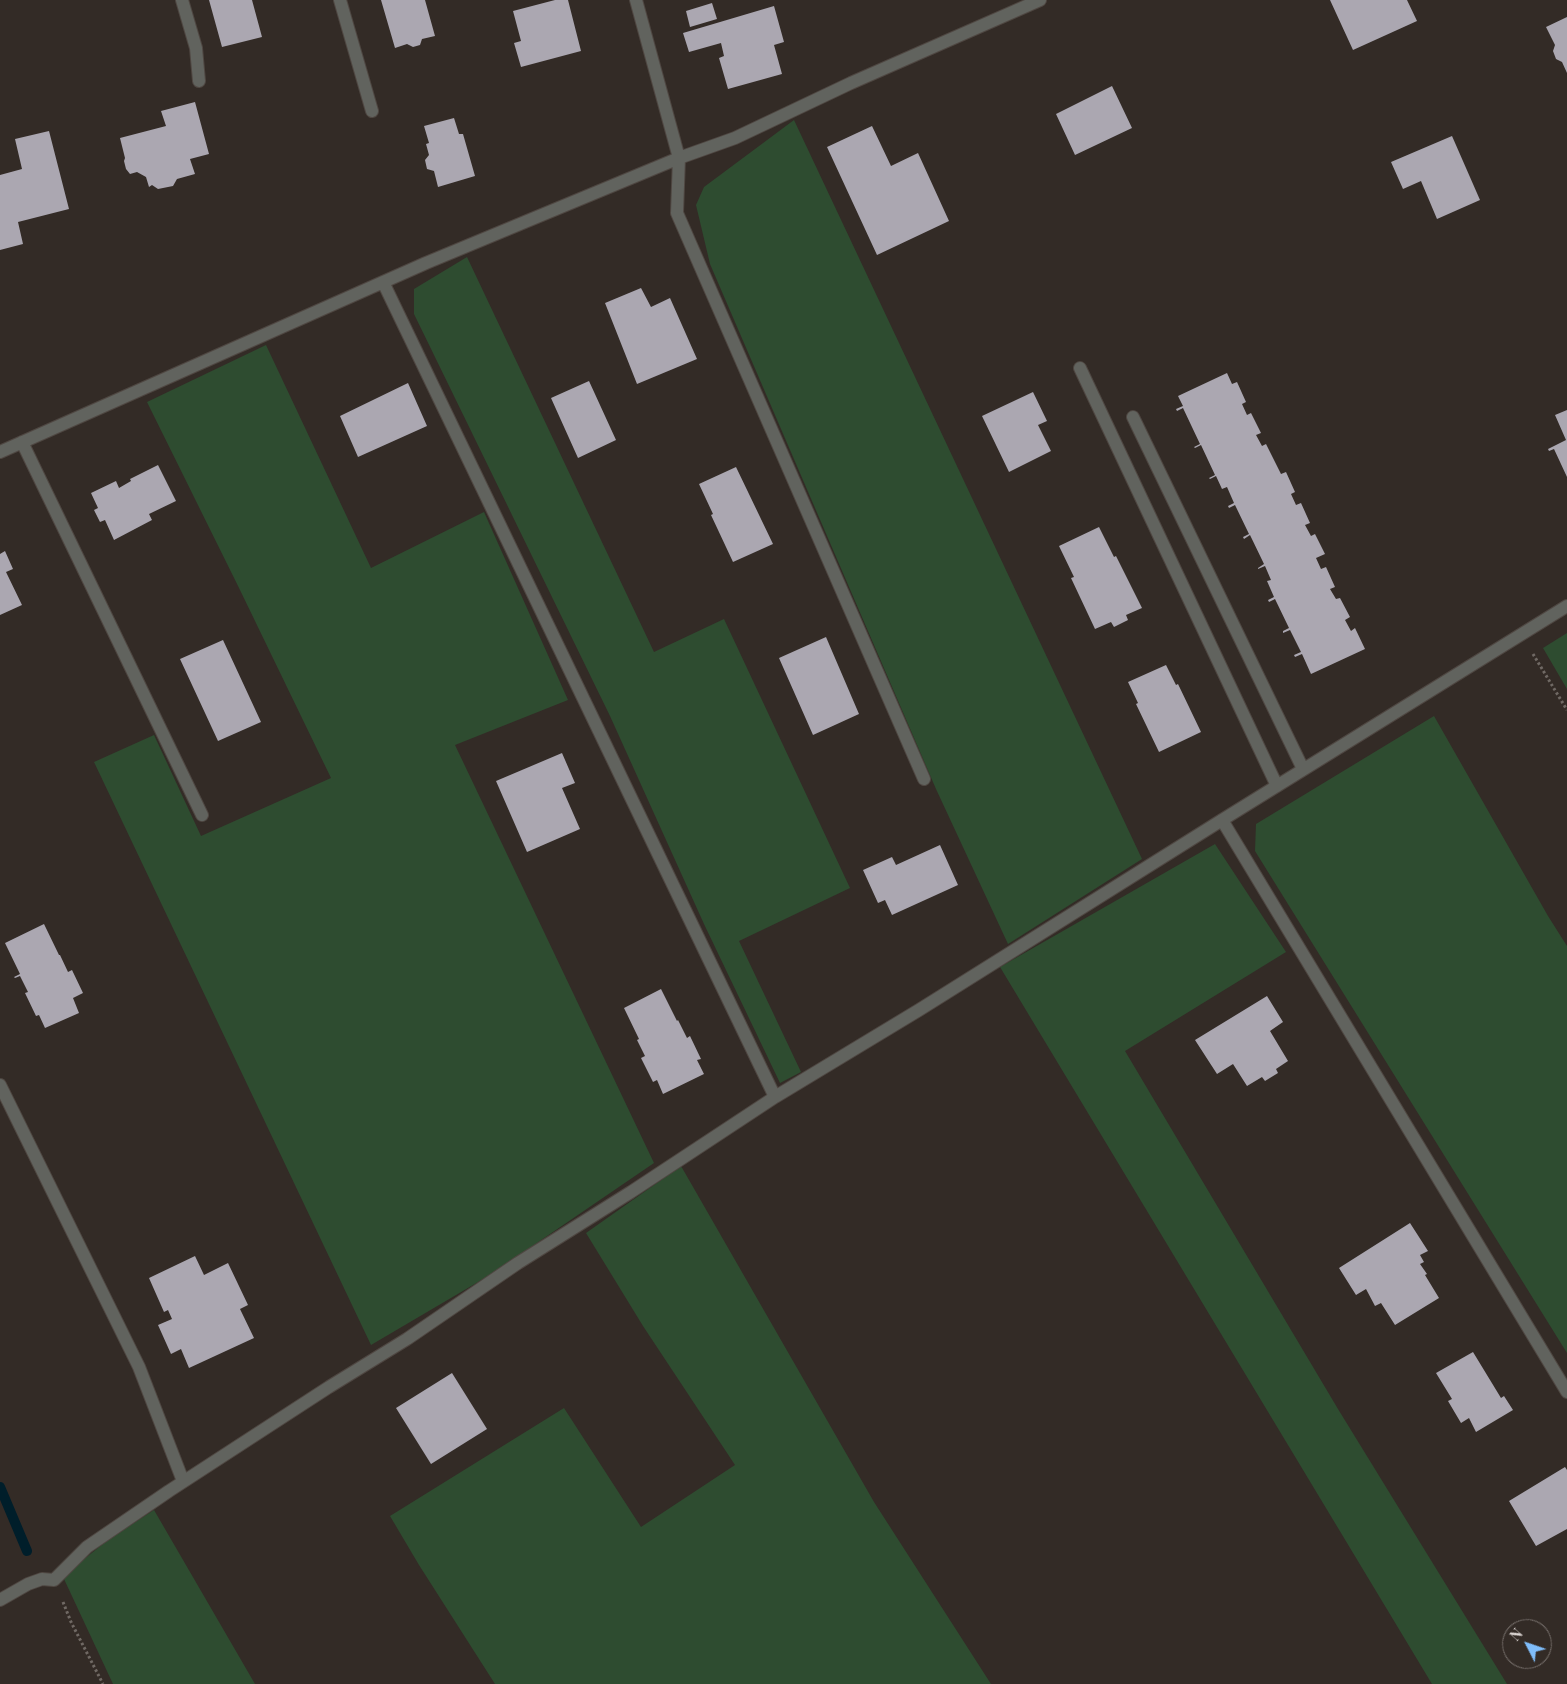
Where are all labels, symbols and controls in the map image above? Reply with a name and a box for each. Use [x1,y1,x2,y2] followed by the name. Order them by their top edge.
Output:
[1502,1619,1552,1669] north arrow
[1506,1624,1527,1645] text: N

